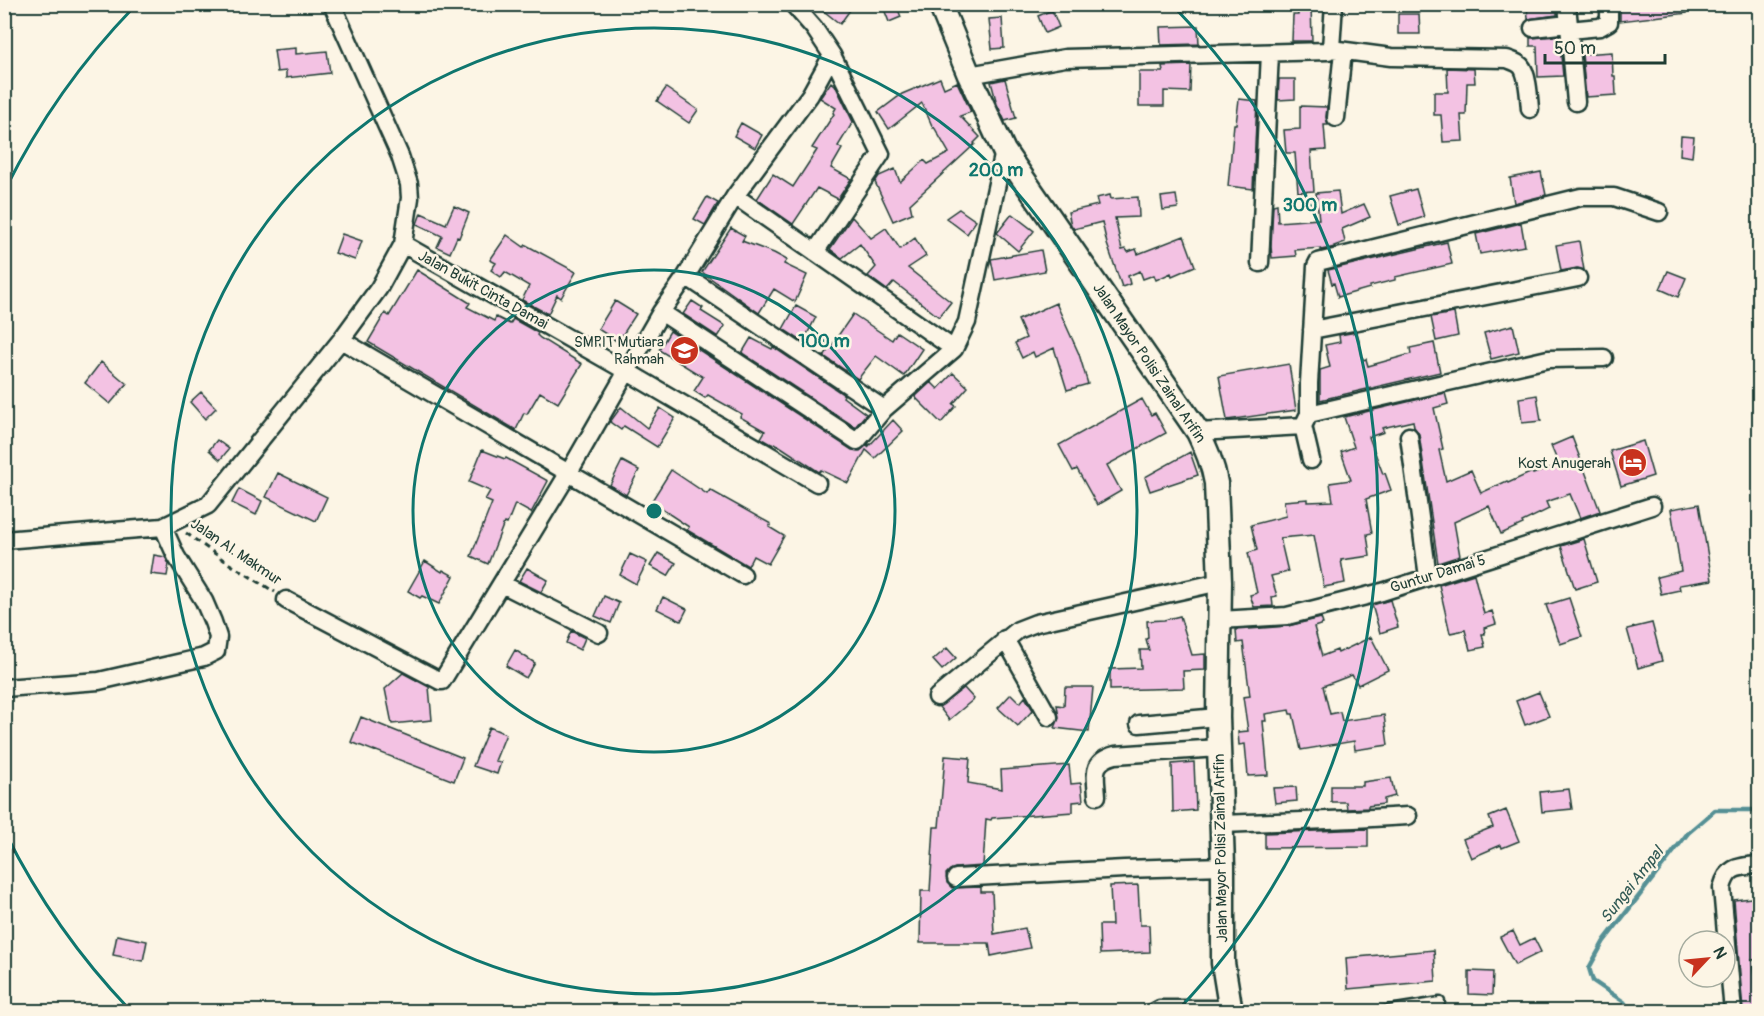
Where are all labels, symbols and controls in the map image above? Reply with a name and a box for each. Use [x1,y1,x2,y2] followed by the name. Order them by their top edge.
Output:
[1545,27,1665,65] scale bar
[1554,37,1596,60] text: 50 m
[969,159,1023,182] text: 200 m
[1283,194,1337,217] text: 300 m
[415,246,552,334] street label: Jalan Bukit Cinta Damai
[1088,279,1210,447] street label: Jalan Mayor Polisi Zainal Arifin
[798,330,850,353] text: 100 m
[574,333,664,369] place label: SMPIT Mutiara Rahmah
[669,335,701,367] school or university icon: SMPIT Mutiara Rahmah
[1616,447,1648,479] hotel icon: Kost Anugerah
[1518,454,1611,473] place label: Kost Anugerah
[644,501,664,521] centre of rings
[187,514,286,590] street label: Jalan Al. Makmur
[1388,550,1488,598] street label: Guntur Damai 5
[1210,753,1232,943] street label: Jalan Mayor Polisi Zainal Arifin
[1596,841,1669,927] water label: Sungai Ampal
[1677,929,1737,989] north arrow
[1708,944,1731,962] text: N

